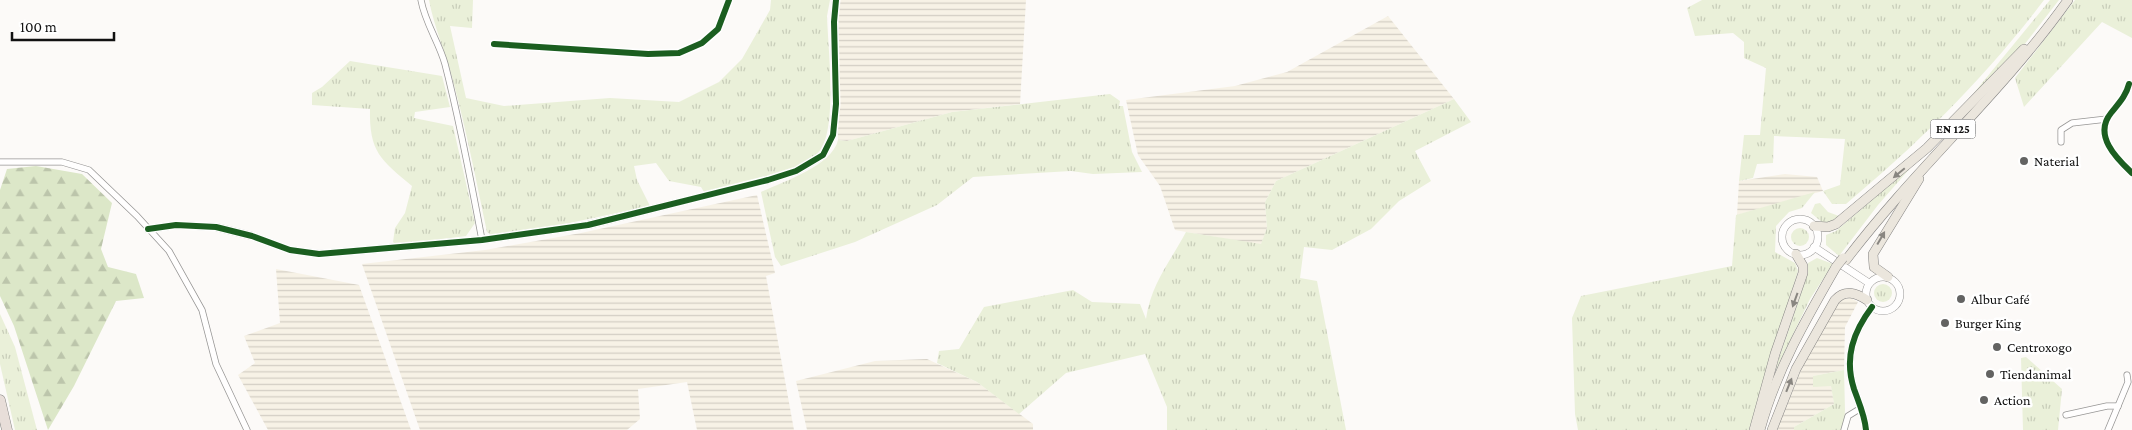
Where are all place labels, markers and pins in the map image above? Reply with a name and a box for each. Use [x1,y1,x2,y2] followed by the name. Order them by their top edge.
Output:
[2034,153,2079,169] place label: Naterial
[2018,155,2030,167] marker: Naterial
[1971,291,2030,307] place label: Albur Café
[1955,293,1967,305] marker: Albur Café
[1955,315,2021,331] place label: Burger King
[1939,317,1951,329] marker: Burger King
[2007,339,2072,355] place label: Centroxogo
[1991,341,2003,353] marker: Centroxogo
[2000,366,2072,382] place label: Tiendanimal
[1984,368,1996,380] marker: Tiendanimal
[1994,392,2031,408] place label: Action
[1978,394,1990,406] marker: Action

